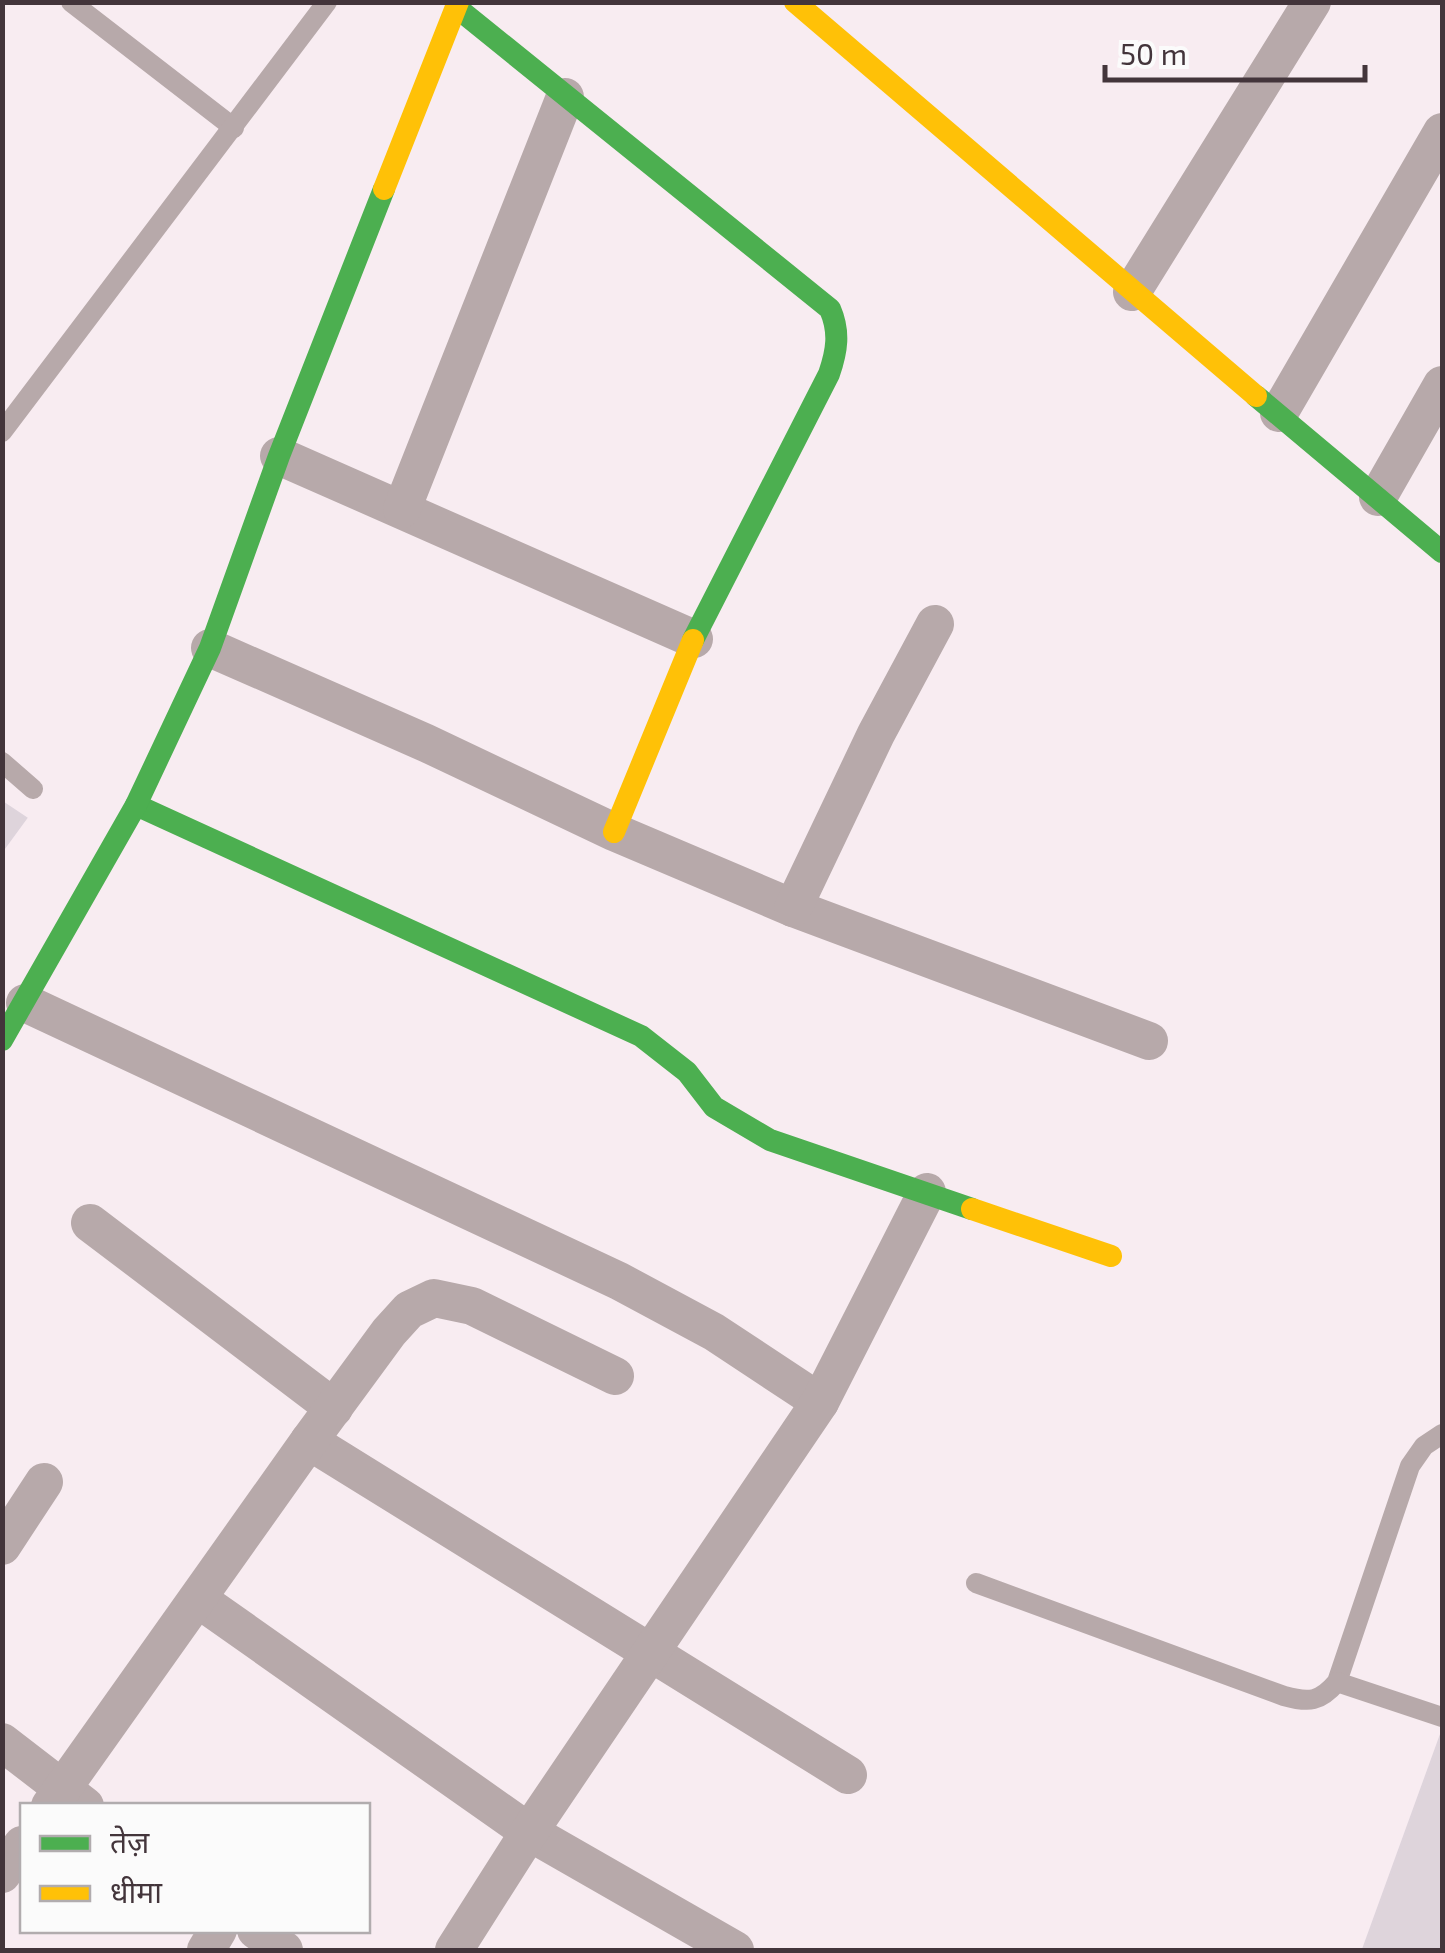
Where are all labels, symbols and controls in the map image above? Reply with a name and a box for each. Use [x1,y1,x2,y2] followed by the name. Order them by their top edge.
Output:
[1105,20,1365,82] scale bar
[1120,35,1187,71] text: 50 m
[20,1803,370,1933] legend
[110,1823,150,1859] text: तेज़
[110,1873,163,1909] text: धीमा

